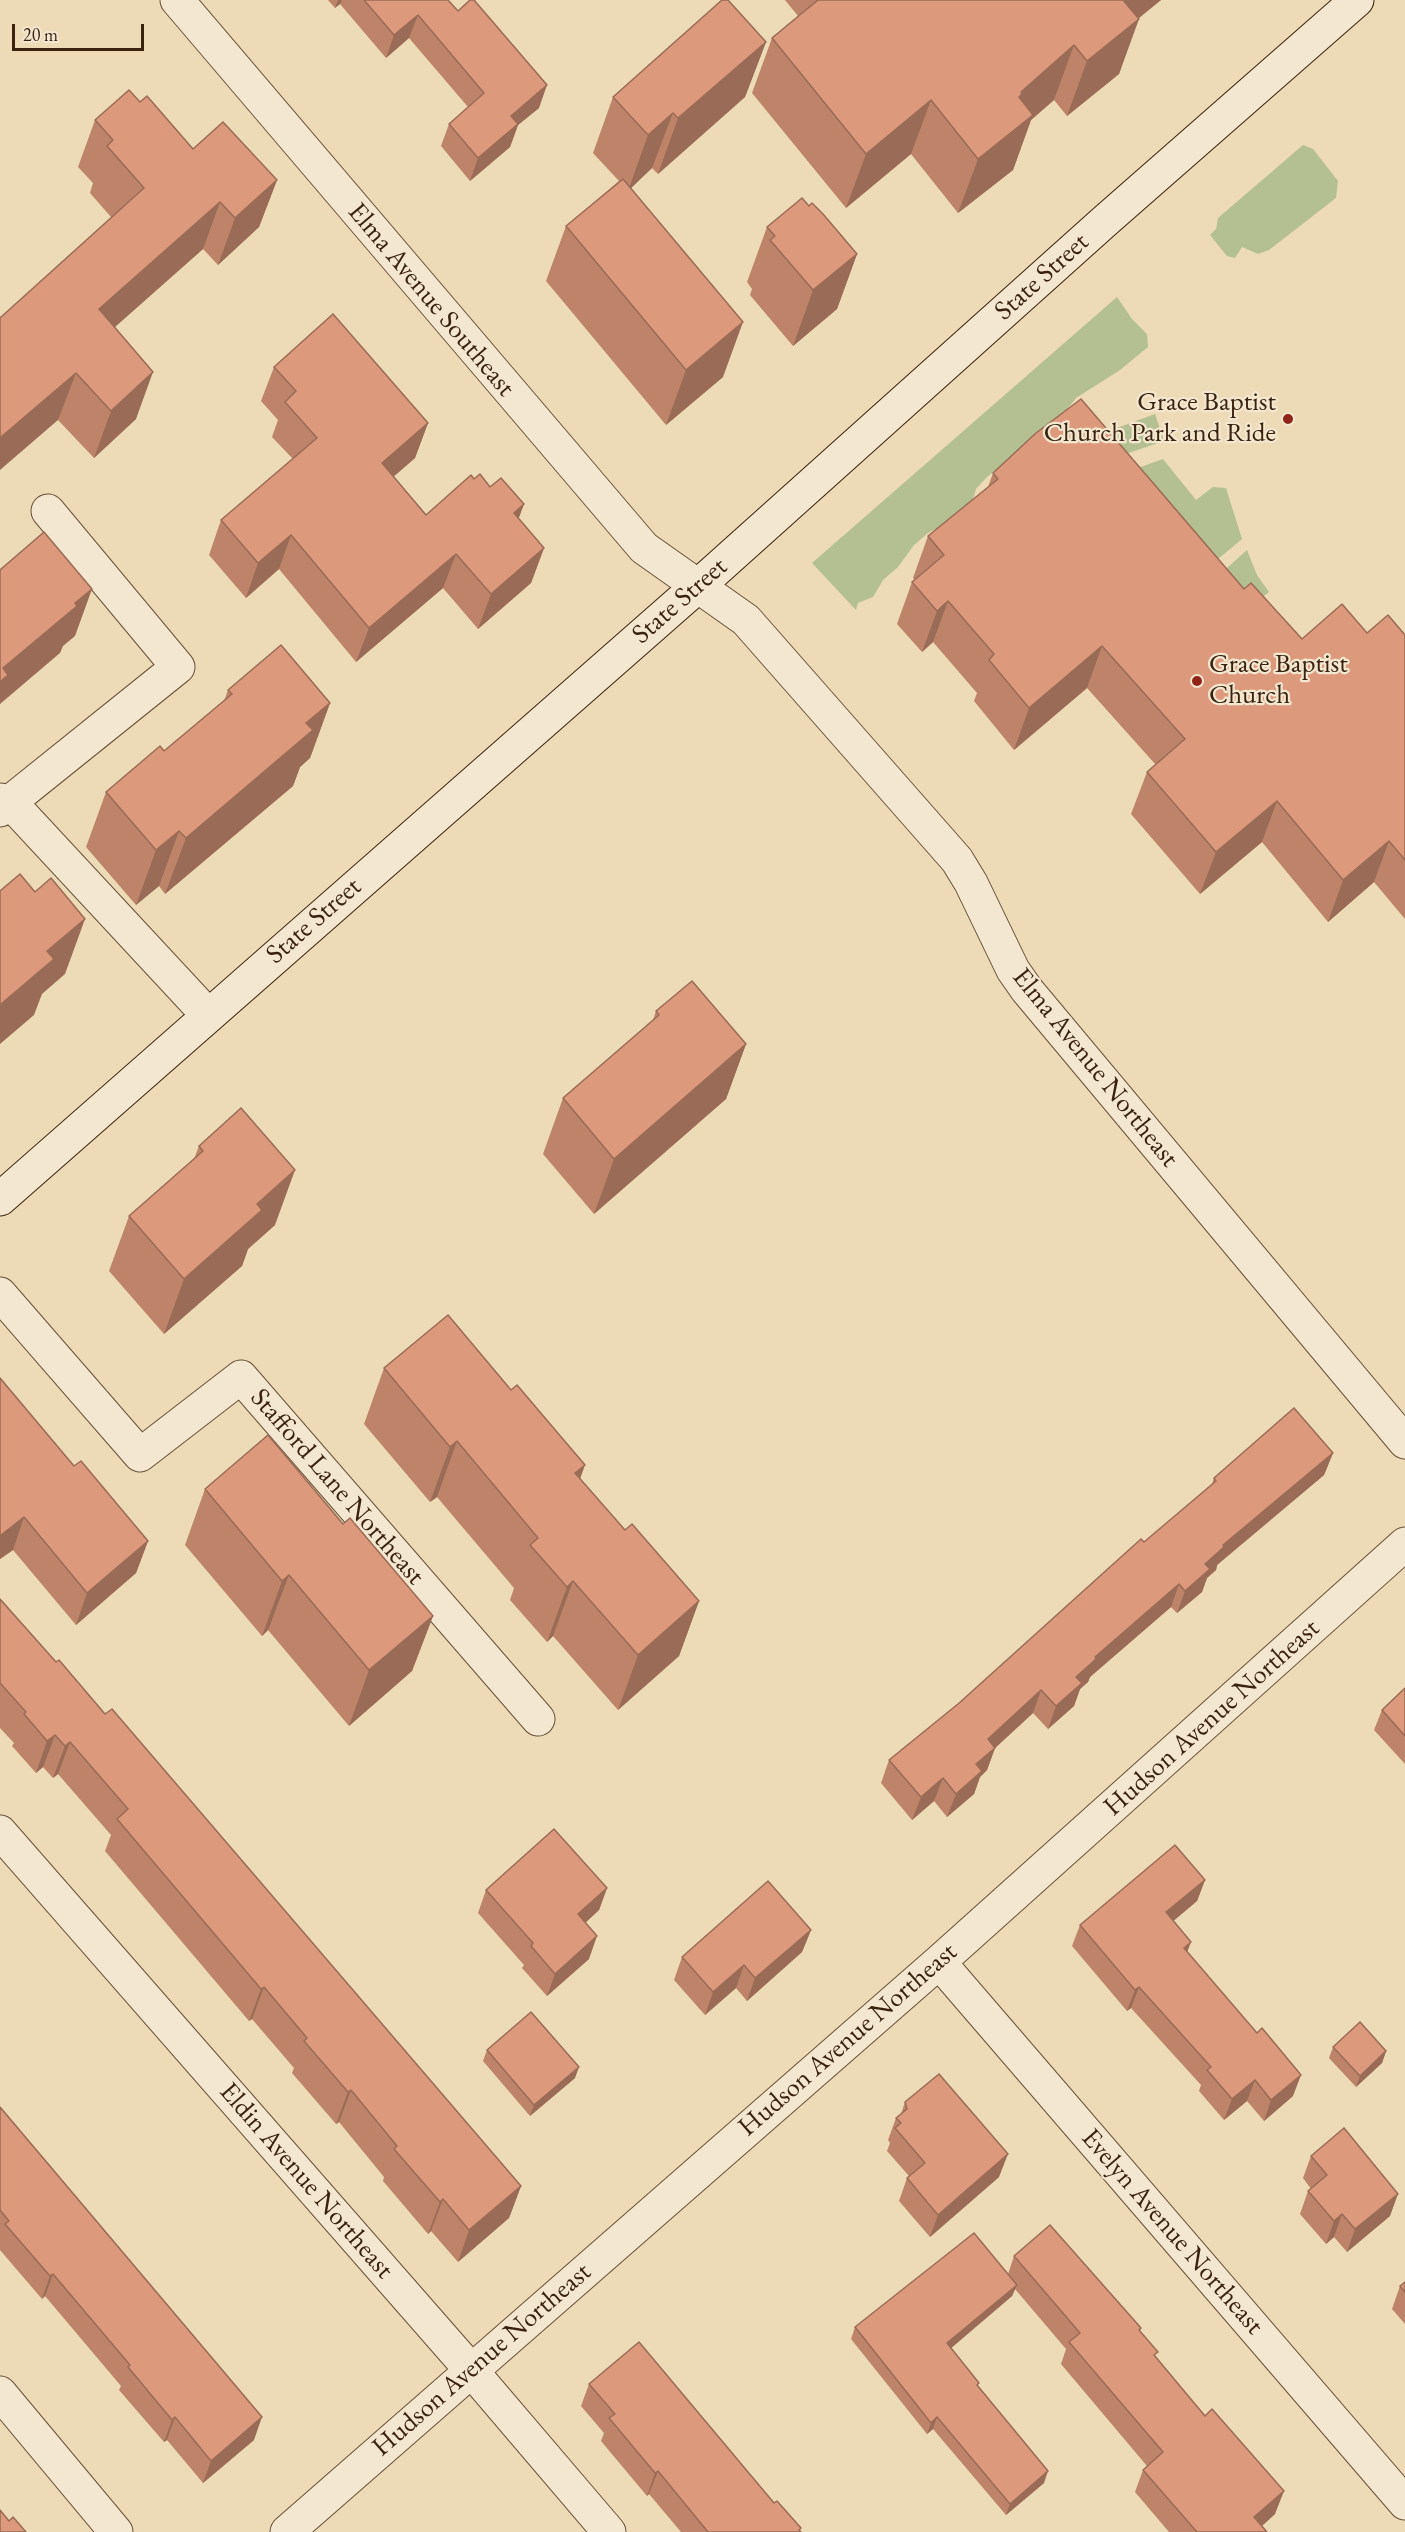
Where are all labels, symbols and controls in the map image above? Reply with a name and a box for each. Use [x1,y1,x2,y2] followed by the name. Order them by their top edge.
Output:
[15,12,147,50] scale bar
[23,23,58,46] text: 20 m
[341,197,521,403] street label: Elma Avenue Southeast
[988,226,1096,328] street label: State Street
[1044,387,1276,450] place label: Grace Baptist Church Park and Ride
[1281,412,1295,426] marker: Grace Baptist Church Park and Ride
[626,551,734,651] street label: State Street
[1209,649,1348,712] place label: Grace Baptist Church
[1190,674,1204,688] marker: Grace Baptist Church
[260,871,368,971] street label: State Street
[1005,962,1185,1174] street label: Elma Avenue Northeast
[243,1382,431,1592] street label: Stafford Lane Northeast
[1097,1613,1327,1823] street label: Hudson Avenue Northeast
[732,1936,964,2144] street label: Hudson Avenue Northeast
[212,2076,400,2286] street label: Eldin Avenue Northeast
[1074,2123,1270,2341] street label: Evelyn Avenue Northeast
[366,2256,598,2464] street label: Hudson Avenue Northeast

